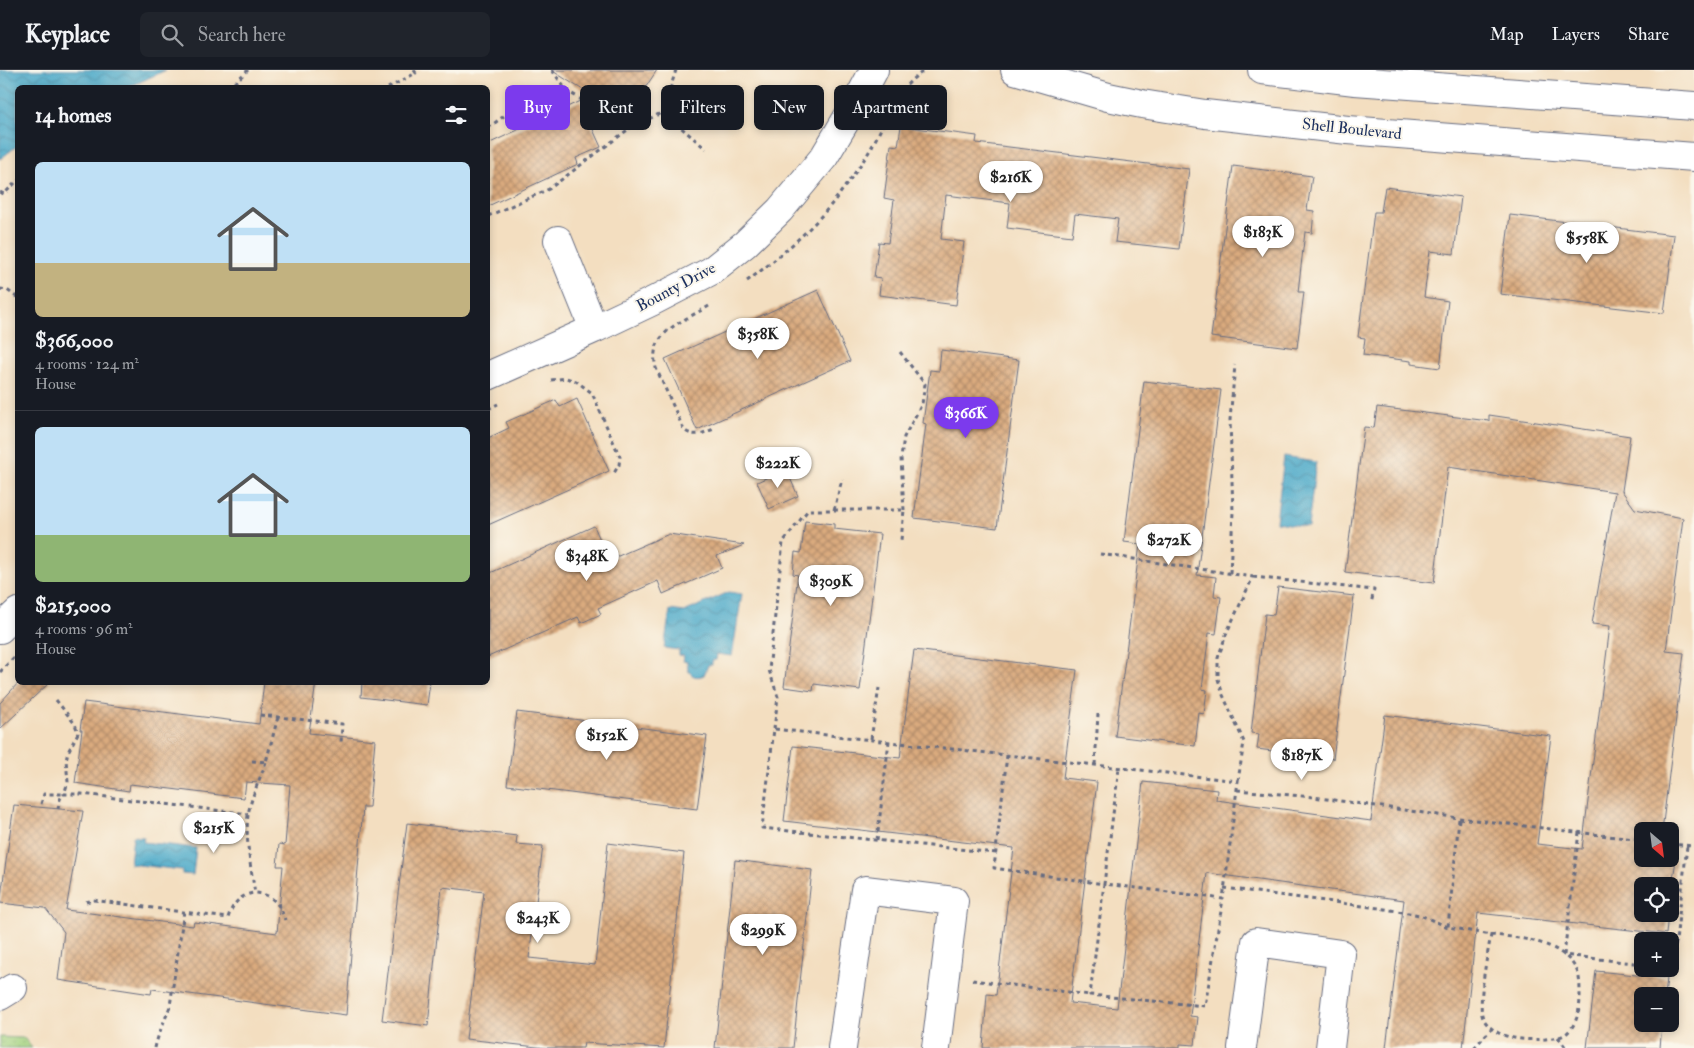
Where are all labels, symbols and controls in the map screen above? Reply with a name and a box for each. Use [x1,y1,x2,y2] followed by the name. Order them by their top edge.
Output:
[140,12,490,57] search box
[25,19,110,50] text: Keyplace
[158,21,186,49] icon: search
[198,23,286,47] text: Search here
[1490,23,1524,46] text: Map
[1552,23,1600,46] text: Layers
[1628,23,1669,46] text: Share
[505,85,570,130] chip: Buy
[580,85,651,130] chip: Rent
[661,85,744,130] chip: Filters
[754,85,824,130] chip: New
[834,85,947,130] chip: Apartment
[442,101,470,129] icon: filters
[35,102,112,129] text: 14 homes
[1301,114,1403,144] street label: Shell Boulevard
[976,160,1046,203] pin: $216K
[990,167,1032,187] text: $216K
[208,194,298,284] icon: home
[1228,216,1298,258] pin: $183K
[1243,222,1283,242] text: $183K
[1552,222,1622,264] pin: $558K
[1566,228,1608,248] text: $558K
[633,258,719,316] street label: Bounty Drive
[723,318,793,360] pin: $358K
[738,324,778,344] text: $358K
[35,327,113,354] text: $366,000
[35,354,139,374] text: 4 rooms · 124 m²
[35,374,76,394] text: House
[931,396,1001,439] pin: $366K
[945,403,987,423] text: $366K
[743,446,813,489] pin: $222K
[756,453,800,473] text: $222K
[208,460,298,550] icon: home
[1134,524,1204,566] pin: $272K
[1147,530,1191,550] text: $272K
[552,540,622,582] pin: $348K
[566,546,608,566] text: $348K
[796,564,866,607] pin: $309K
[810,571,852,591] text: $309K
[35,592,111,619] text: $215,000
[35,619,133,639] text: 4 rooms · 96 m²
[35,639,76,659] text: House
[572,718,642,761] pin: $152K
[587,725,627,745] text: $152K
[1267,738,1337,781] pin: $187K
[1282,745,1322,765] text: $187K
[179,812,249,854] pin: $215K
[193,818,235,838] text: $215K
[1634,822,1679,868] north arrow
[1634,822,1679,1032] map controls
[1634,877,1679,922] button: locate
[503,902,573,944] pin: $243K
[516,908,560,928] text: $243K
[728,914,798,956] pin: $299K
[741,920,785,940] text: $299K
[1634,932,1679,977] button: +
[1634,987,1679,1032] button: −

